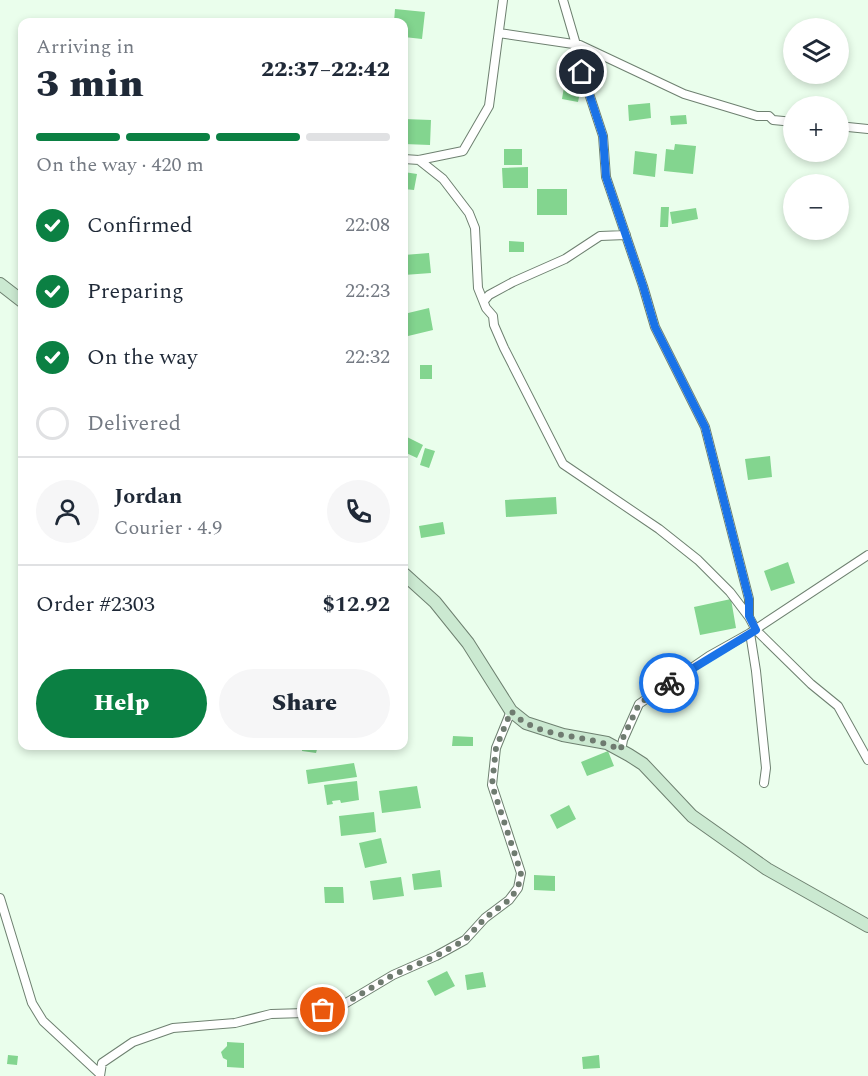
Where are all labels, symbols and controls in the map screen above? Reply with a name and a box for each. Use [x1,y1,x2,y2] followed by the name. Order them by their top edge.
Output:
[783,18,849,240] map controls
[783,18,849,84] button: layers
[36,32,134,62] text: Arriving in
[556,46,607,97] pin
[261,53,390,86] text: 22:37–22:42
[36,55,144,114] text: 3 min
[565,55,598,88] icon: home
[783,96,849,162] button: +
[36,150,204,180] text: On the way · 420 m
[783,174,849,240] button: −
[36,209,69,242] icon: check
[87,209,193,242] text: Confirmed
[345,210,390,240] text: 22:08
[36,275,69,308] icon: check
[87,275,184,308] text: Preparing
[345,276,390,306] text: 22:23
[36,341,69,374] icon: check
[87,341,198,374] text: On the way
[345,342,390,372] text: 22:32
[87,407,181,440] text: Delivered
[36,480,99,543] button: person
[114,480,182,513] text: Jordan
[327,480,390,543] button: phone
[114,513,222,543] text: Courier · 4.9
[36,588,155,621] text: Order #2303
[322,588,390,621] text: $12.92
[639,653,699,713] courier
[653,667,686,700] icon: bike
[36,669,207,738] button: Help
[219,669,390,738] button: Share
[297,984,348,1035] pin
[306,993,339,1026] icon: bag

